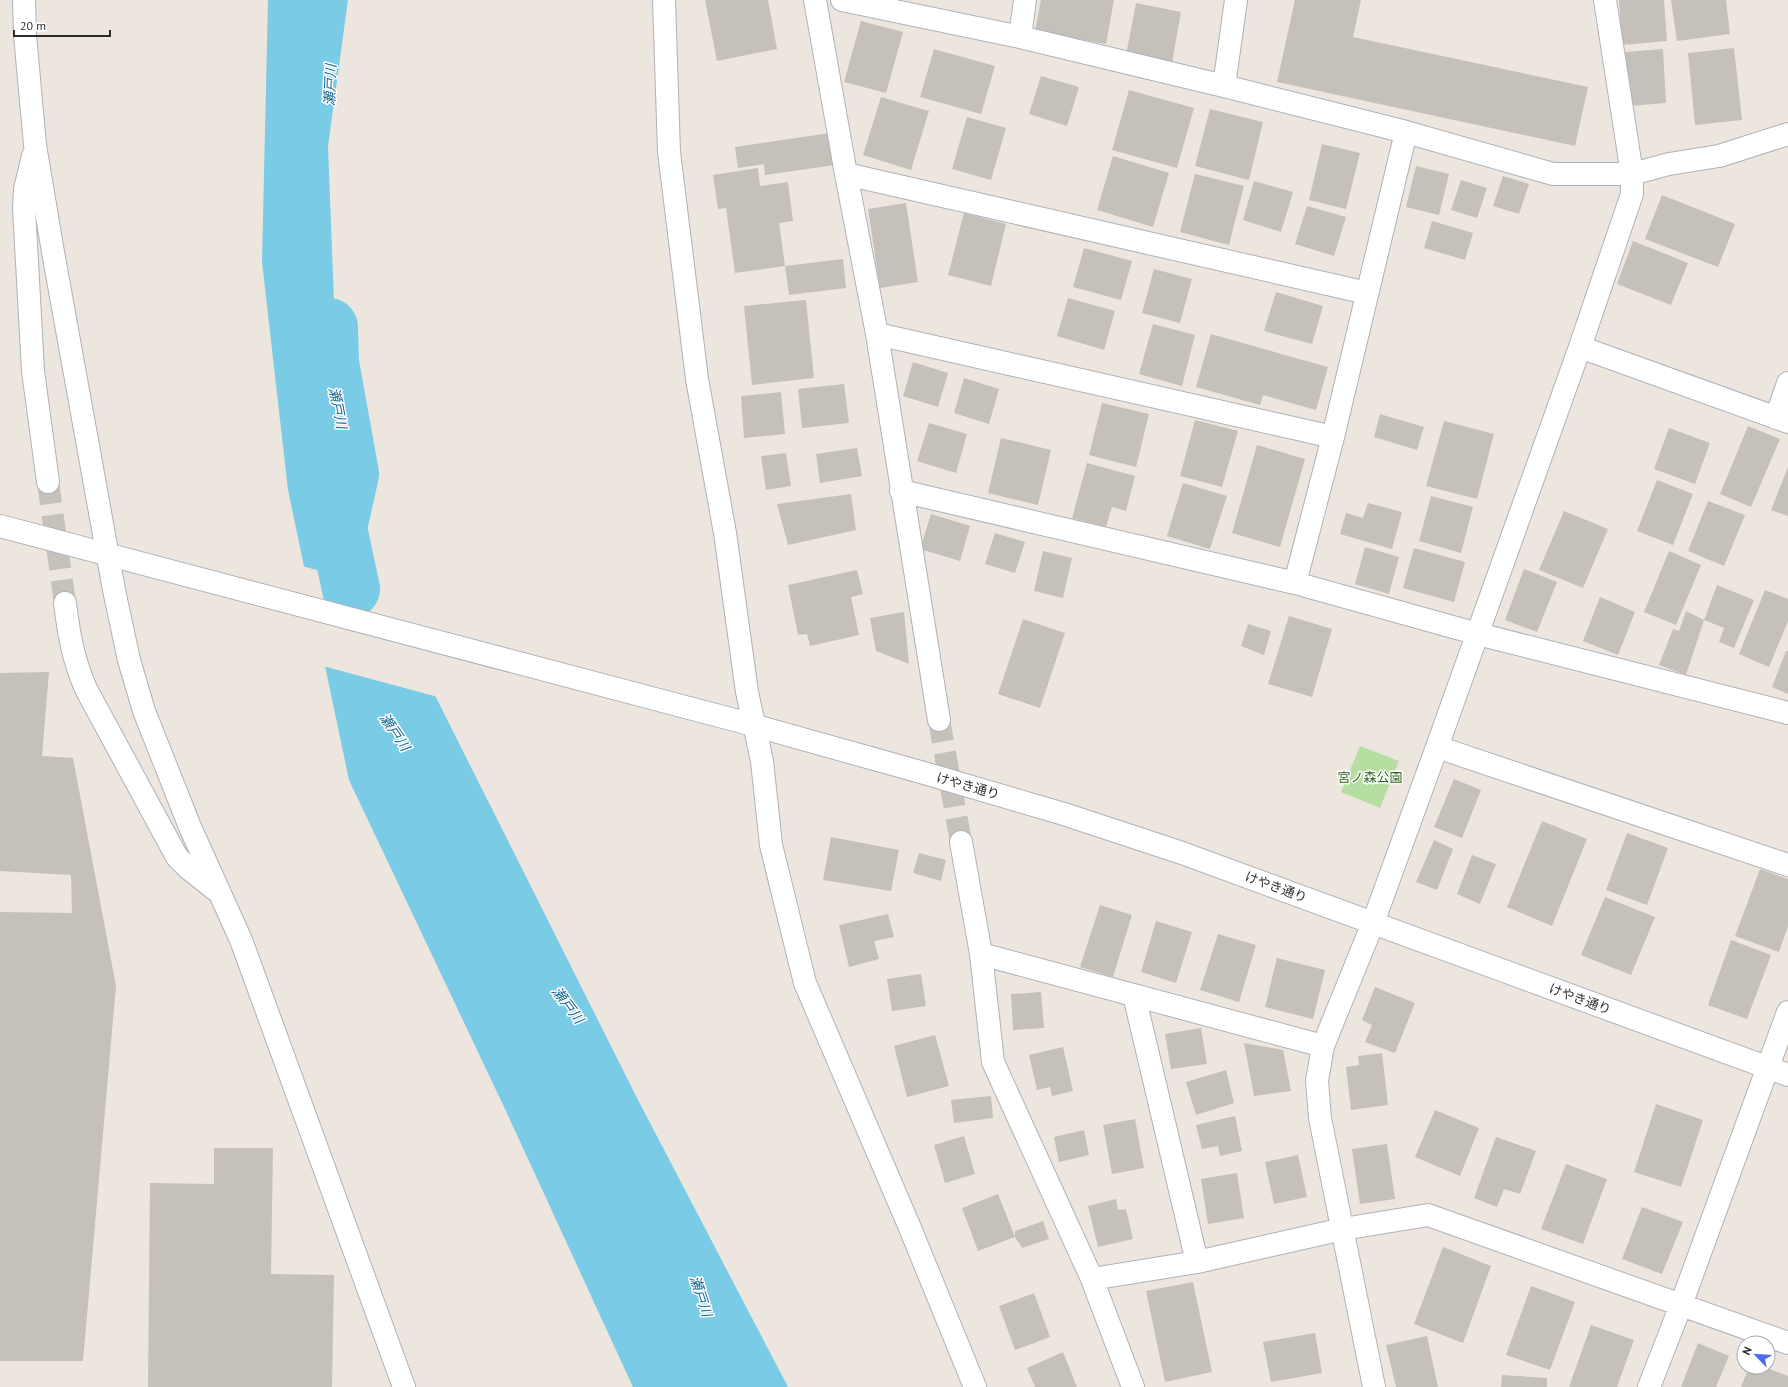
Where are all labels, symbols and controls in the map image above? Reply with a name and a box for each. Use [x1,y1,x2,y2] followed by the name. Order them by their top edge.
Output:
[14,12,110,38] scale bar
[20,18,46,33] text: 20 m
[320,62,340,106] water label: 瀬戸川
[325,386,351,432] water label: 瀬戸川
[376,710,415,756] water label: 瀬戸川
[934,769,1002,803] street label: けやき通り
[1337,769,1403,786] park label: 宮ノ森公園
[1243,868,1309,906] street label: けやき通り
[1547,980,1613,1018] street label: けやき通り
[548,983,589,1029] water label: 瀬戸川
[686,1273,717,1321] water label: 瀬戸川
[1736,1335,1776,1375] north arrow
[1739,1345,1755,1357] text: N

